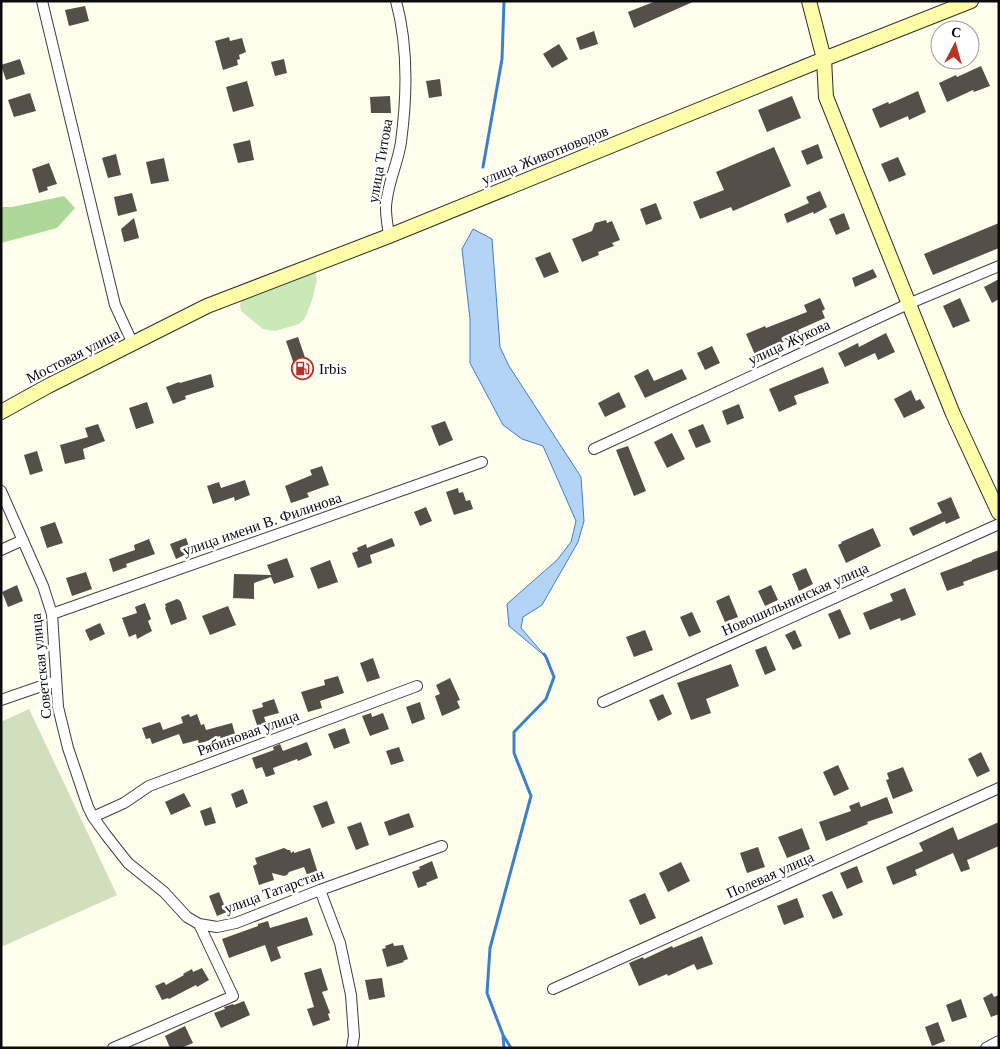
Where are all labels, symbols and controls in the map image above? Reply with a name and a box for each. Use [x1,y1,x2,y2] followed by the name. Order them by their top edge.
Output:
[930,20,980,70] north arrow
[950,25,962,41] text: С
[365,117,395,204] street label: улица Титова
[479,122,611,188] street label: улица Животноводов
[745,316,833,368] street label: улица Жукова
[24,325,123,386] street label: Мостовая улица
[291,357,315,381] fuel station icon: Irbis
[319,361,347,377] place label: Irbis
[181,489,344,559] street label: улица имени В. Филинова
[719,559,871,639] street label: Новошильнинская улица
[27,612,54,720] street label: Советская улица
[195,707,301,759] street label: Рябиновая улица
[724,849,816,901] street label: Полевая улица
[222,866,326,916] street label: улица Татарстан

